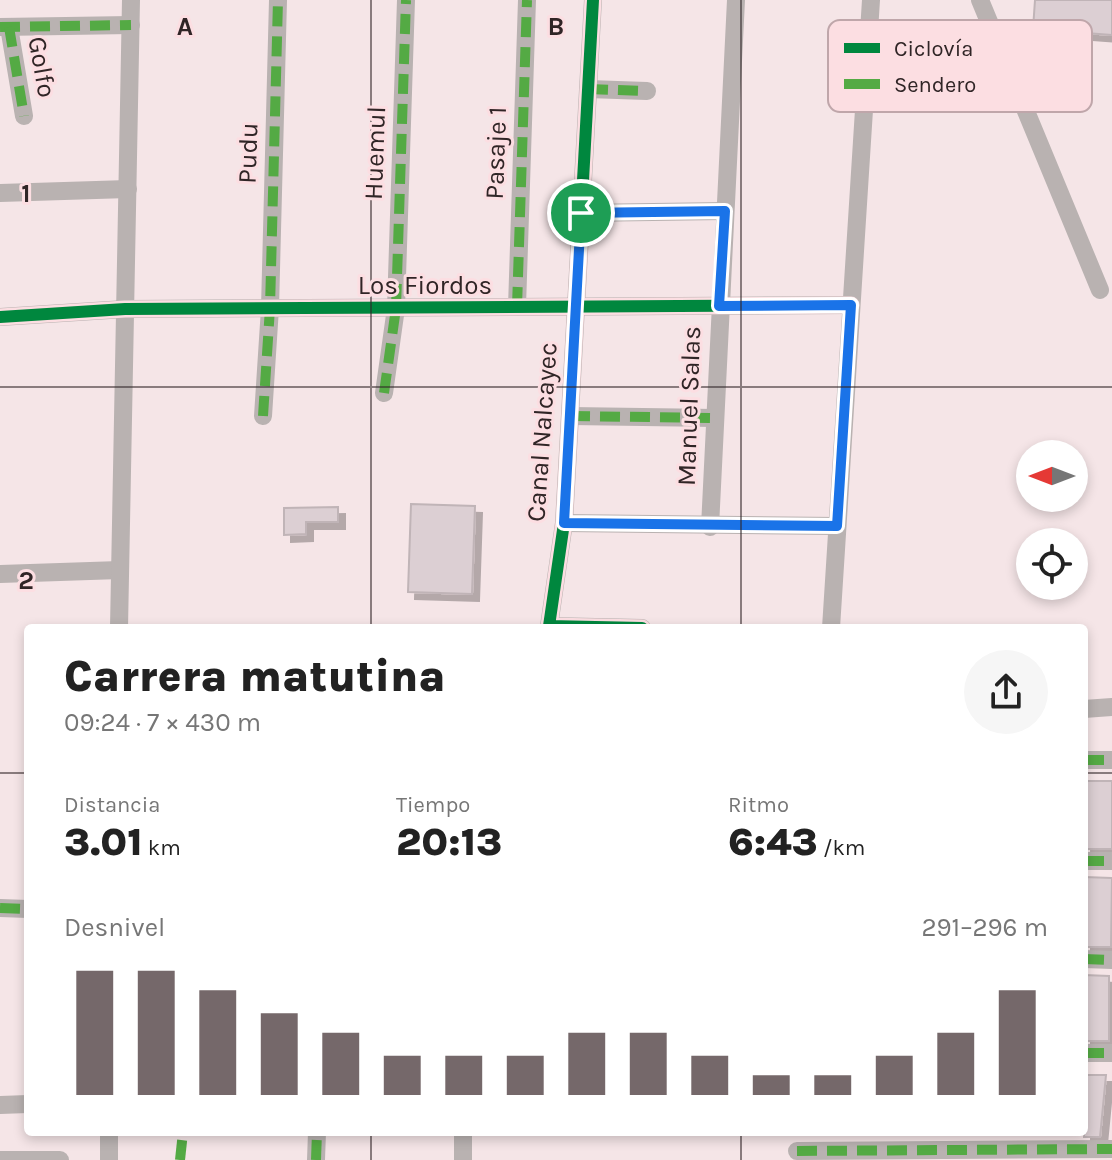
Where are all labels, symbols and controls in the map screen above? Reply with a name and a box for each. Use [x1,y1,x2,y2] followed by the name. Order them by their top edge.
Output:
[177,11,193,42] text: A
[548,11,564,42] text: B
[828,20,1092,112] legend
[21,34,63,100] street label: Golfo
[894,36,973,62] text: Ciclovía
[894,72,976,98] text: Sendero
[358,106,392,200] street label: Huemul
[479,106,513,200] street label: Pasaje 1
[231,122,265,184] street label: Pudu
[21,178,31,209] text: 1
[547,179,615,247] pin
[559,191,603,235] icon: arrive
[358,270,492,301] street label: Los Fiordos
[671,326,707,486] street label: Manuel Salas
[520,341,564,523] street label: Canal Nalcayec
[1016,440,1088,512] north arrow
[1016,440,1088,600] map controls
[1016,528,1088,600] button: locate
[18,565,34,596] text: 2
[964,650,1048,734] button: share
[64,651,446,702] text: Carrera matutina
[64,707,261,738] text: 09:24 · 7 × 430 m
[64,792,160,818] text: Distancia
[396,792,470,818] text: Tiempo
[728,792,789,818] text: Ritmo
[64,818,143,865] text: 3.01
[396,818,502,865] text: 20:13
[728,818,818,865] text: 6:43
[143,835,181,861] text: km
[818,835,865,861] text: /km
[64,912,165,943] text: Desnivel
[921,912,1048,943] text: 291–296 m

